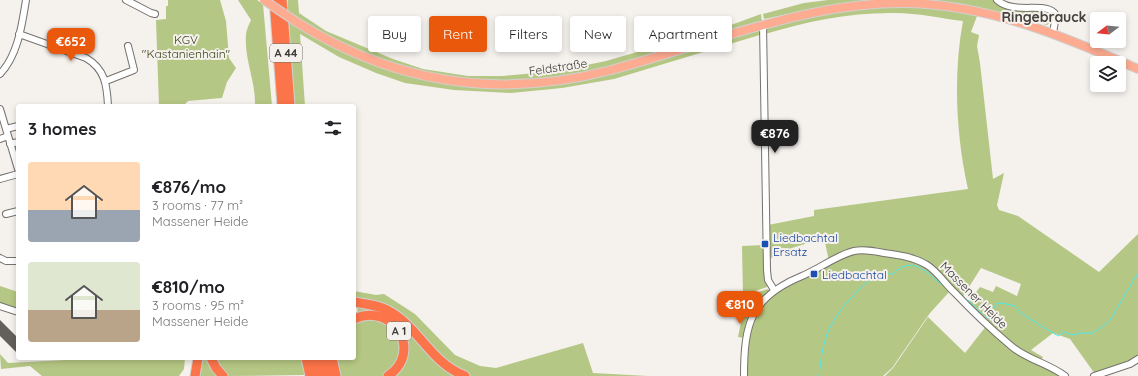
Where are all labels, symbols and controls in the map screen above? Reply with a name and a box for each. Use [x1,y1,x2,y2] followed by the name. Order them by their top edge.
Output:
[1002,8,1087,26] district label: Ringebrauck
[1090,12,1126,48] north arrow
[1090,12,1126,92] map controls
[368,16,421,52] chip: Buy
[429,16,487,52] chip: Rent
[495,16,562,52] chip: Filters
[570,16,626,52] chip: New
[634,16,732,52] chip: Apartment
[47,28,95,62] pin: €652
[142,32,231,61] park label: KGV "Kastanienhain"
[56,33,86,49] text: €652
[270,44,302,62] road number: A 44
[528,55,588,79] street label: Feldstraße
[1090,56,1126,92] button: layers
[322,117,344,139] icon: filters
[28,118,96,139] text: 3 homes
[751,120,799,154] pin: €876
[760,125,790,141] text: €876
[152,176,226,197] text: €876/mo
[60,178,108,226] icon: home
[152,197,243,213] text: 3 rooms · 77 m²
[152,213,248,229] text: Massener Heide
[773,230,838,259] place label: Liedbachtal Ersatz
[760,239,770,249] marker: Liedbachtal Ersatz
[937,258,1011,332] street label: Massener Heide
[822,267,887,282] place label: Liedbachtal
[809,269,819,279] marker: Liedbachtal
[152,276,225,297] text: €810/mo
[60,278,108,326] icon: home
[716,291,764,325] pin: €810
[726,296,754,312] text: €810
[152,297,244,313] text: 3 rooms · 95 m²
[152,313,248,329] text: Massener Heide
[387,322,411,340] road number: A 1

